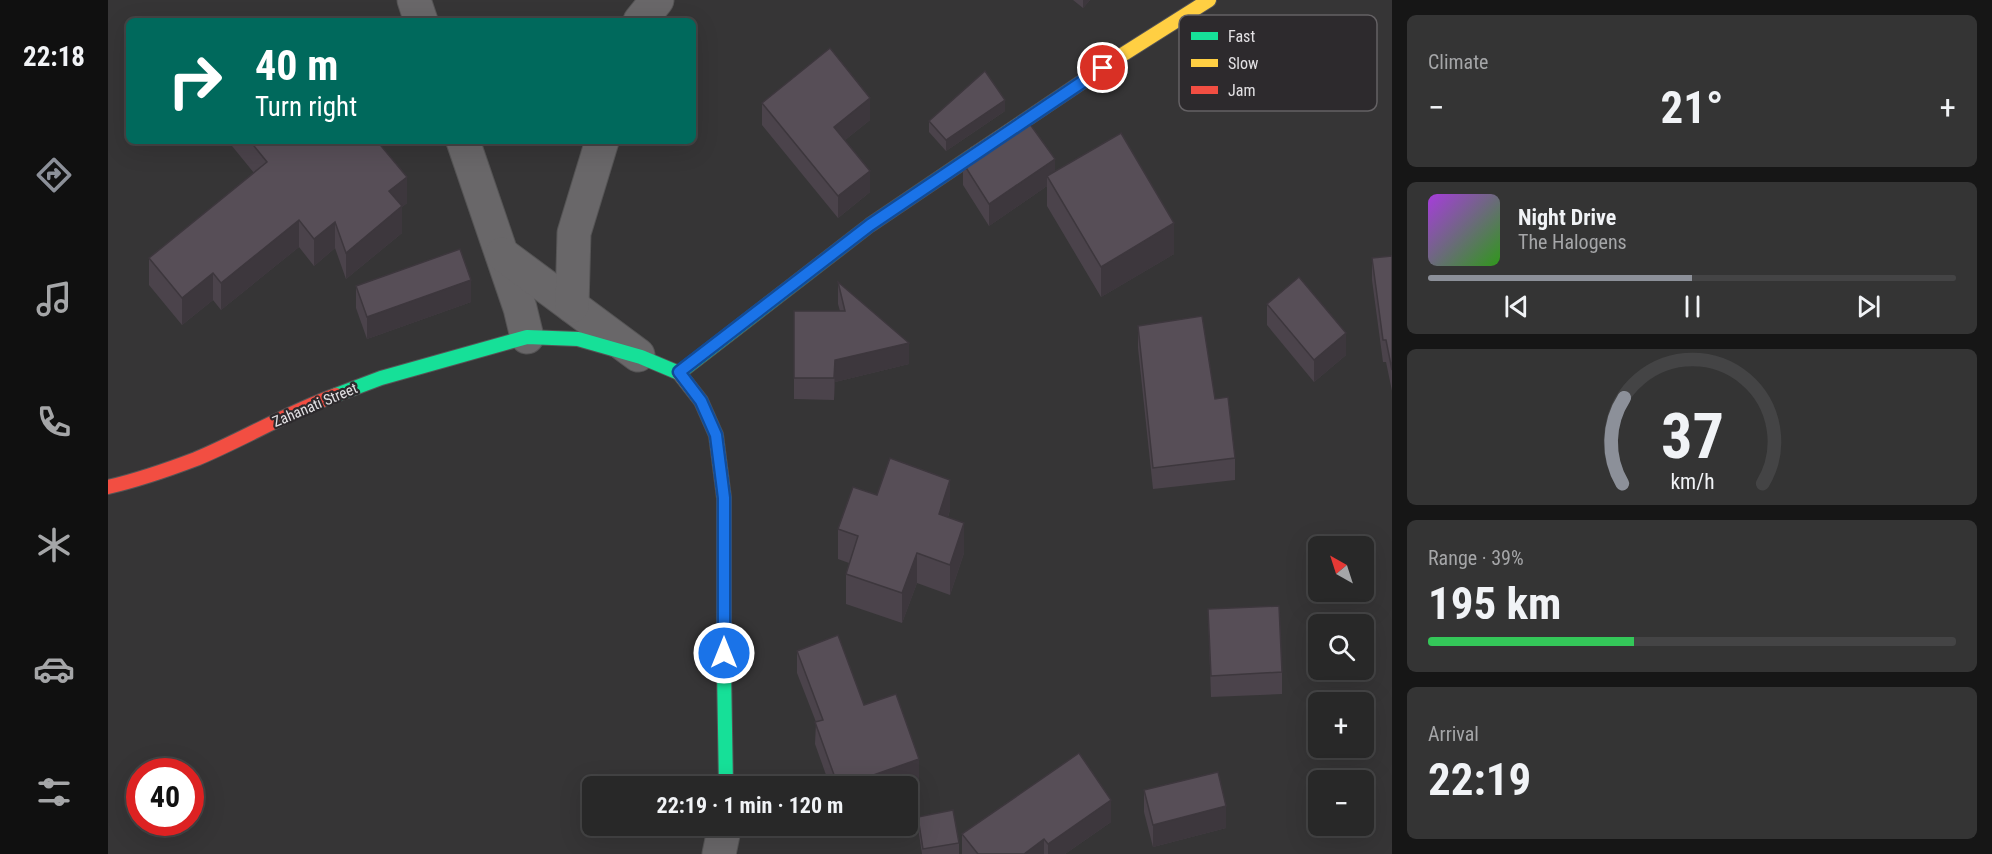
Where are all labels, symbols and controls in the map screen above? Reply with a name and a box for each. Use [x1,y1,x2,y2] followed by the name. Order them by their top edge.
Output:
[1179,15,1377,111] legend
[1228,27,1255,46] text: Fast
[23,41,85,73] text: 22:18
[255,41,338,90] text: 40 m
[156,42,234,120] icon: right
[1077,42,1128,93] pin
[1428,50,1488,74] text: Climate
[1086,51,1119,84] icon: arrive
[1228,54,1258,73] text: Slow
[1228,81,1255,100] text: Jam
[1661,81,1724,134] text: 21°
[1428,88,1445,127] text: −
[1940,88,1956,127] text: +
[255,91,357,123] text: Turn right
[33,154,75,196] icon: directions
[1518,205,1616,230] text: Night Drive
[1518,230,1627,254] text: The Halogens
[33,278,75,320] icon: music
[1500,290,1533,323] icon: previous
[1676,290,1709,323] icon: pause
[1852,290,1885,323] icon: next
[270,379,360,431] street label: Zahanati Street
[1660,400,1724,473] text: 37
[33,401,75,443] icon: phone
[1670,469,1714,494] text: km/h
[33,524,75,566] icon: climate
[1308,536,1374,602] north arrow
[1308,536,1374,836] map controls
[1428,546,1524,570] text: Range · 39%
[1428,577,1561,630] text: 195 km
[1308,614,1374,680] button: search
[692,621,756,685] position arrow
[33,648,75,690] icon: car
[1308,692,1374,758] button: +
[1428,722,1479,746] text: Arrival
[1428,753,1531,806] text: 22:19
[126,758,204,836] speed limit sign: 40
[1308,770,1374,836] button: −
[33,771,75,813] icon: filters
[657,793,843,818] text: 22:19 · 1 min · 120 m

